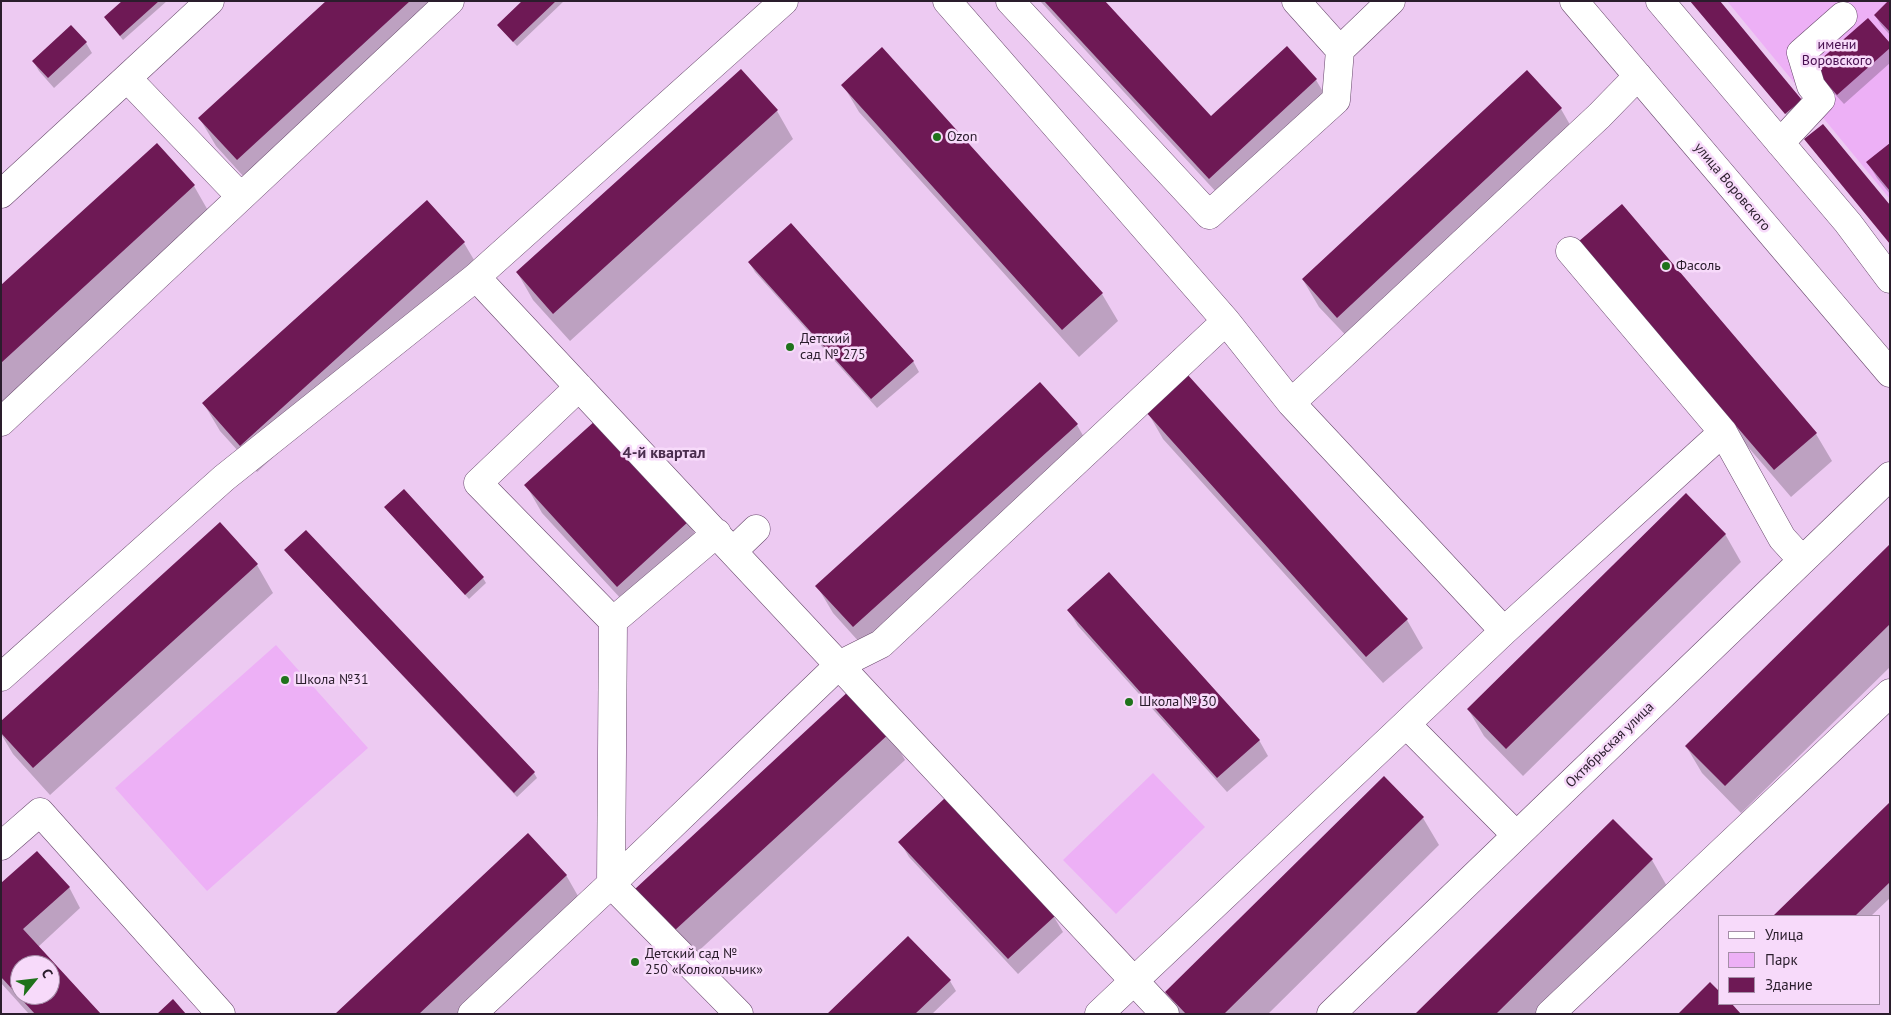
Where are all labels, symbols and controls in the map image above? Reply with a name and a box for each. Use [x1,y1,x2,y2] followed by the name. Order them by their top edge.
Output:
[1802,37,1872,70] park label: имени Воровского
[947,129,977,145] place label: Ozon
[931,131,943,143] marker: Ozon
[1690,140,1774,234] street label: улица Воровского
[1676,258,1721,274] place label: Фасоль
[1660,260,1672,272] marker: Фасоль
[800,331,866,364] place label: Детский сад № 275
[784,341,796,353] marker: Детский сад № 275
[623,443,705,463] district label: 4-й квартал
[295,672,369,688] place label: Школа №31
[279,674,291,686] marker: Школа №31
[1139,694,1216,710] place label: Школа № 30
[1123,696,1135,708] marker: Школа № 30
[1562,699,1658,791] street label: Октябрьская улица
[1718,915,1881,1005] legend
[1765,925,1803,944] text: Улица
[645,946,763,979] place label: Детский сад № 250 «Колокольчик»
[1765,950,1798,969] text: Парк
[10,955,60,1005] north arrow
[629,956,641,968] marker: Детский сад № 250 «Колокольчик»
[37,965,57,981] text: С
[1765,975,1813,994] text: Здание

